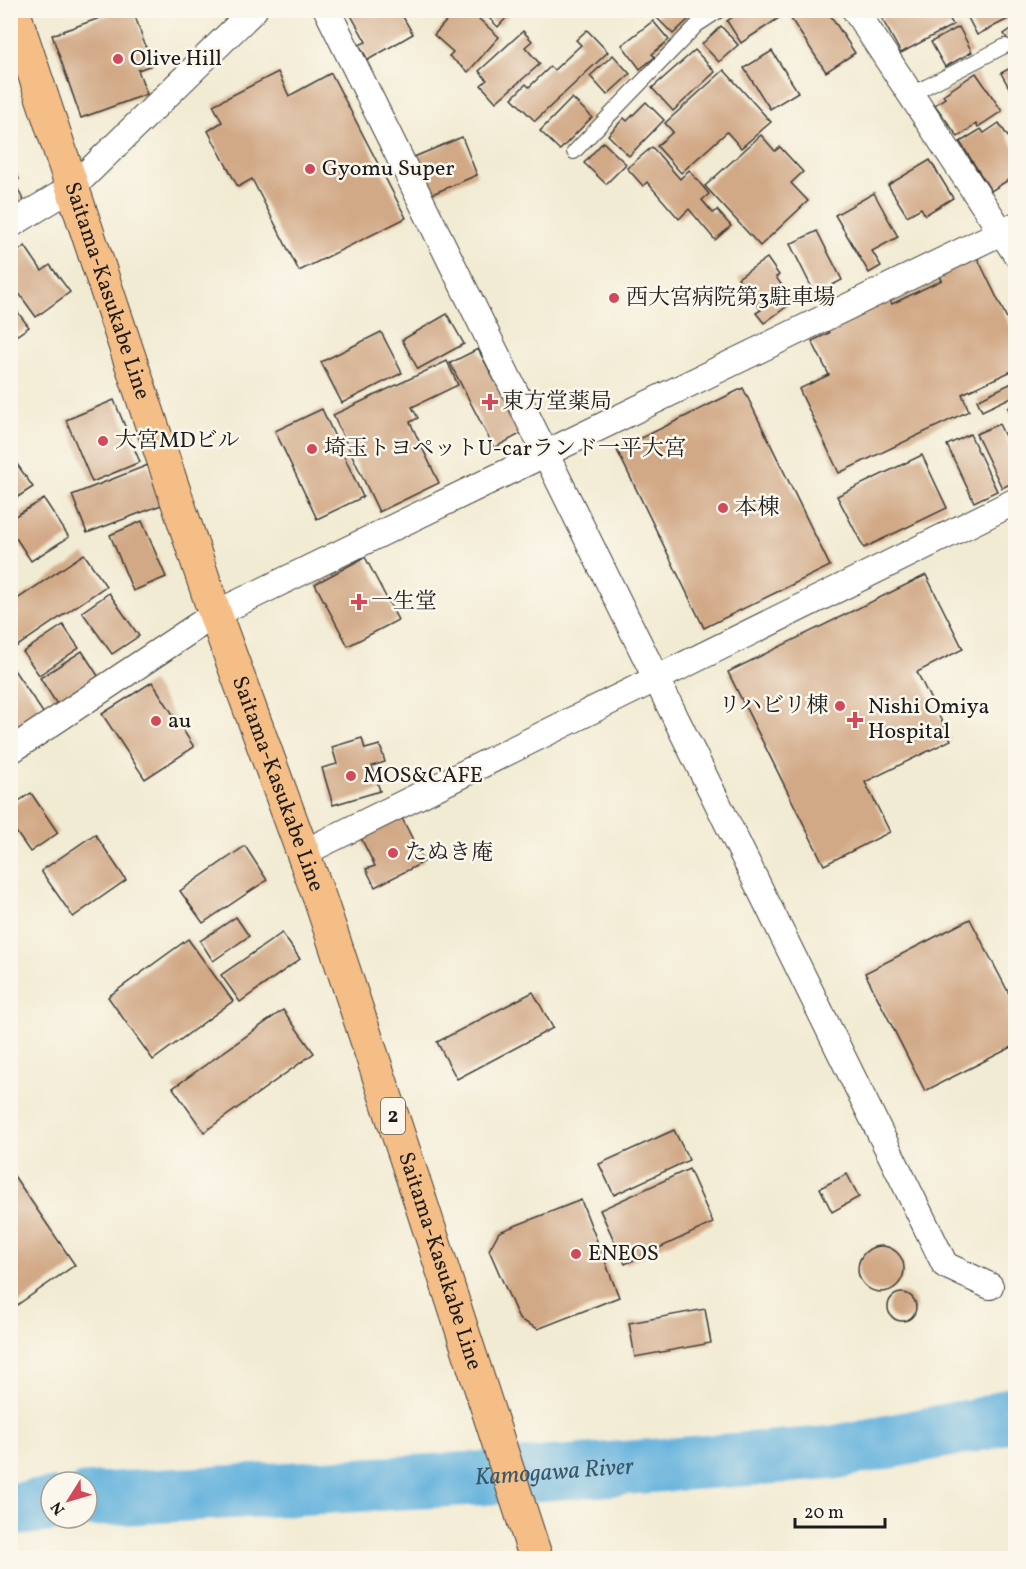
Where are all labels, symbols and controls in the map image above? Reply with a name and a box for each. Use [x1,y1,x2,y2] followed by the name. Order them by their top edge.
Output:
[130,44,222,75] place label: Olive Hill
[111,52,125,66] marker: Olive Hill
[322,154,455,185] place label: Gyomu Super
[303,162,317,176] marker: Gyomu Super
[56,178,158,404] street label: Saitama-Kasukabe Line
[626,283,835,314] place label: 西大宮病院第3駐車場
[607,291,621,305] marker: 西大宮病院第3駐車場
[502,387,612,418] place label: 東方堂薬局
[483,395,497,409] marker: 東方堂薬局
[115,426,240,457] place label: 大宮MDビル
[96,434,110,448] marker: 大宮MDビル
[324,434,686,465] place label: 埼玉トヨペットU-carランド一平大宮
[305,442,319,456] marker: 埼玉トヨペットU-carランド一平大宮
[735,493,779,524] place label: 本棟
[716,501,730,515] marker: 本棟
[371,587,437,618] place label: 一生堂
[352,595,366,609] marker: 一生堂
[224,672,331,896] street label: Saitama-Kasukabe Line
[719,691,828,722] place label: リハビリ棟
[868,692,990,748] place label: Nishi Omiya Hospital
[833,699,847,713] marker: リハビリ棟
[168,706,191,737] place label: au
[846,711,864,729] marker: Nishi Omiya Hospital
[149,714,163,728] marker: au
[363,761,483,792] place label: MOS&CAFE
[344,769,358,783] marker: MOS&CAFE
[405,838,493,869] place label: たぬき庵
[386,846,400,860] marker: たぬき庵
[381,1098,405,1134] road number: 2
[390,1148,490,1374] street label: Saitama-Kasukabe Line
[588,1239,659,1270] place label: ENEOS
[569,1247,583,1261] marker: ENEOS
[474,1450,636,1496] water label: Kamogawa River
[39,1470,99,1530] north arrow
[795,1491,885,1529] scale bar
[46,1496,71,1519] text: N
[804,1501,844,1526] text: 20 m

